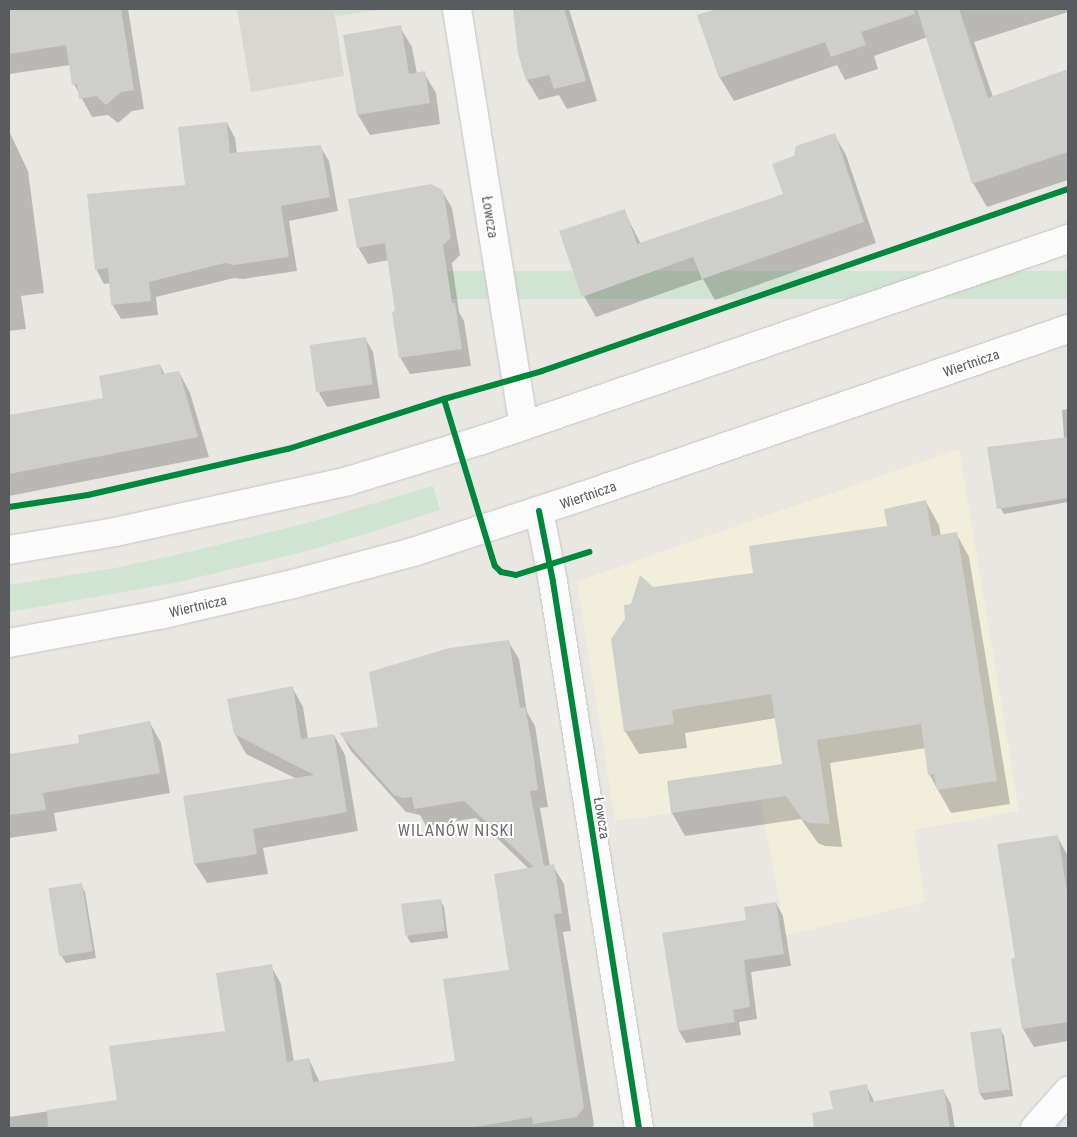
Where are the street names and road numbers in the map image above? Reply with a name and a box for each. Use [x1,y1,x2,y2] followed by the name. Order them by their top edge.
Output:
[478,195,502,239] street label: Łowcza
[941,346,1001,380] street label: Wiertnicza
[558,478,618,512] street label: Wiertnicza
[168,591,228,621] street label: Wiertnicza
[590,796,614,840] street label: Łowcza

